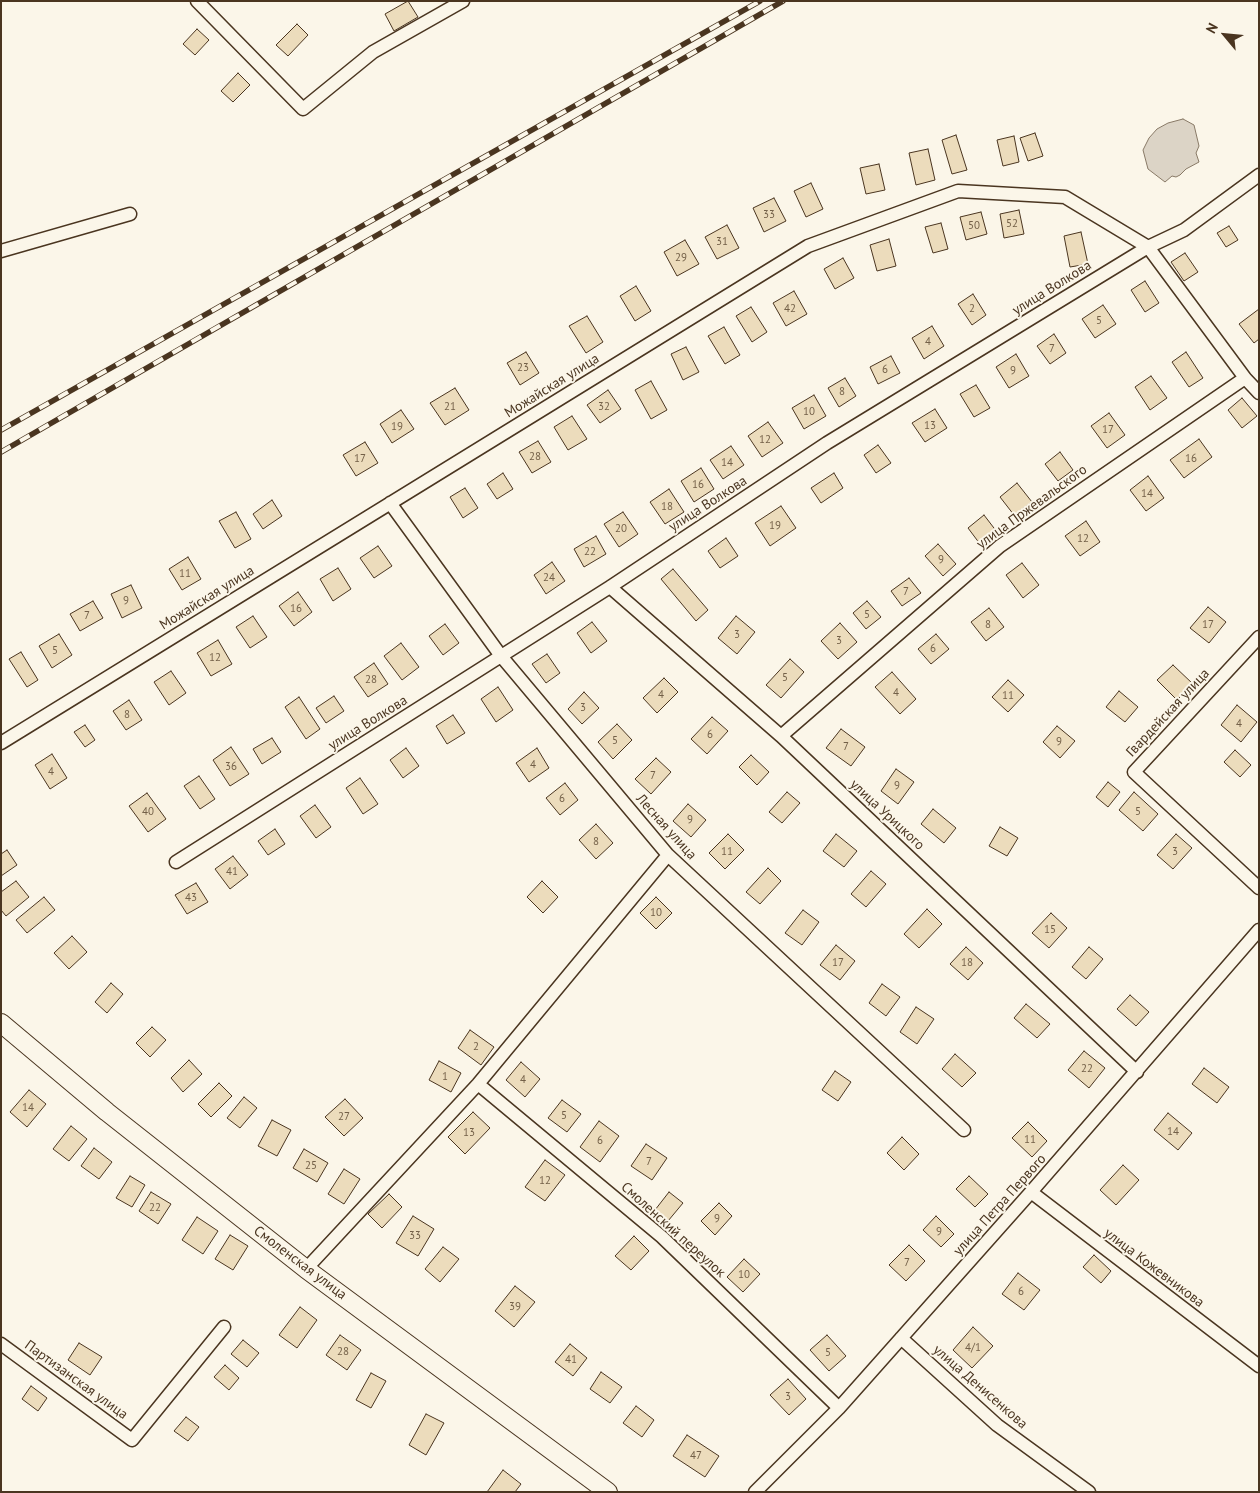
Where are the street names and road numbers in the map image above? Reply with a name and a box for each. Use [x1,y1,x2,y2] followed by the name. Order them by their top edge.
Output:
[1009,257,1095,319] street label: улица Волкова
[502,350,602,422] street label: Можайская улица
[973,461,1091,553] street label: улица Пржевальского
[666,472,750,536] street label: улица Волкова
[157,562,257,634] street label: Можайская улица
[1123,665,1213,761] street label: Гвардейская улица
[325,692,411,754] street label: улица Волкова
[846,776,928,854] street label: улица Урицкого
[632,791,700,863] street label: Лесная улица
[950,1151,1050,1259] street label: улица Петра Первого
[617,1179,729,1281] street label: Смоленский переулок
[250,1223,350,1303] street label: Смоленская улица
[1101,1225,1207,1311] street label: улица Кожевникова
[21,1337,131,1423] street label: Партизанская улица
[929,1342,1031,1432] street label: улица Денисенкова

